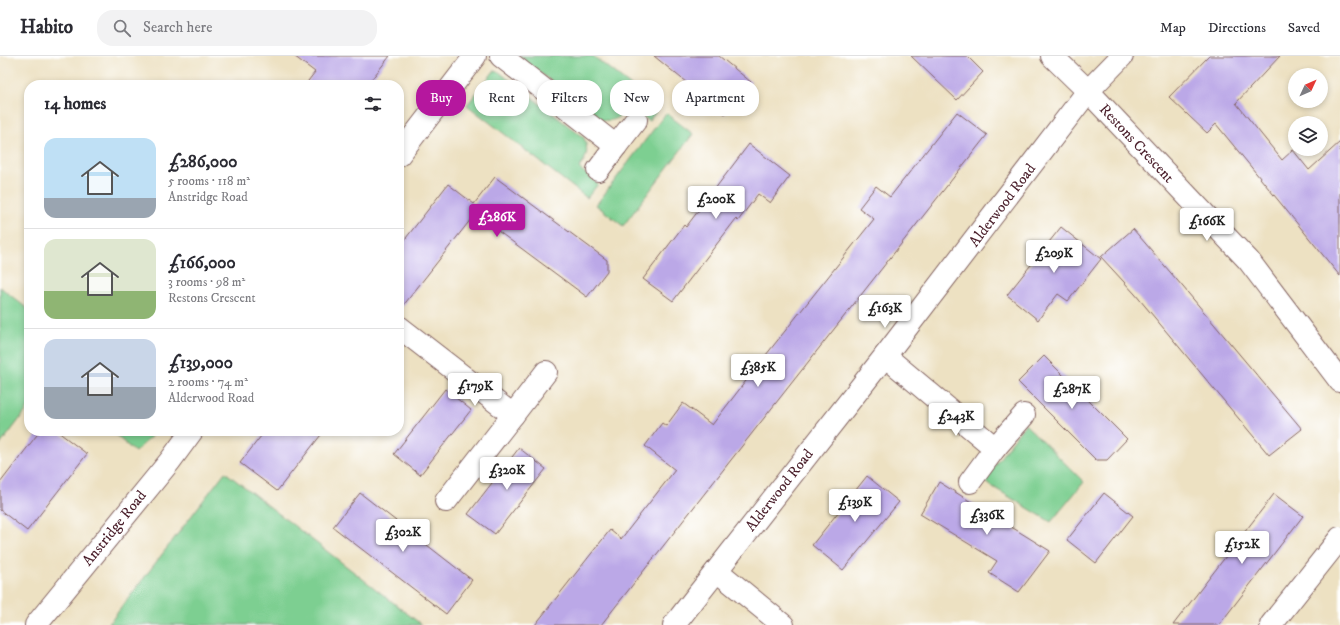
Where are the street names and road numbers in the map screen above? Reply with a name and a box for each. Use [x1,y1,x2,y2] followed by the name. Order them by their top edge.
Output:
[1095,100,1178,187] street label: Restons Crescent
[965,159,1040,251] street label: Alderwood Road
[741,445,818,535] street label: Alderwood Road
[78,486,151,570] street label: Anstridge Road

